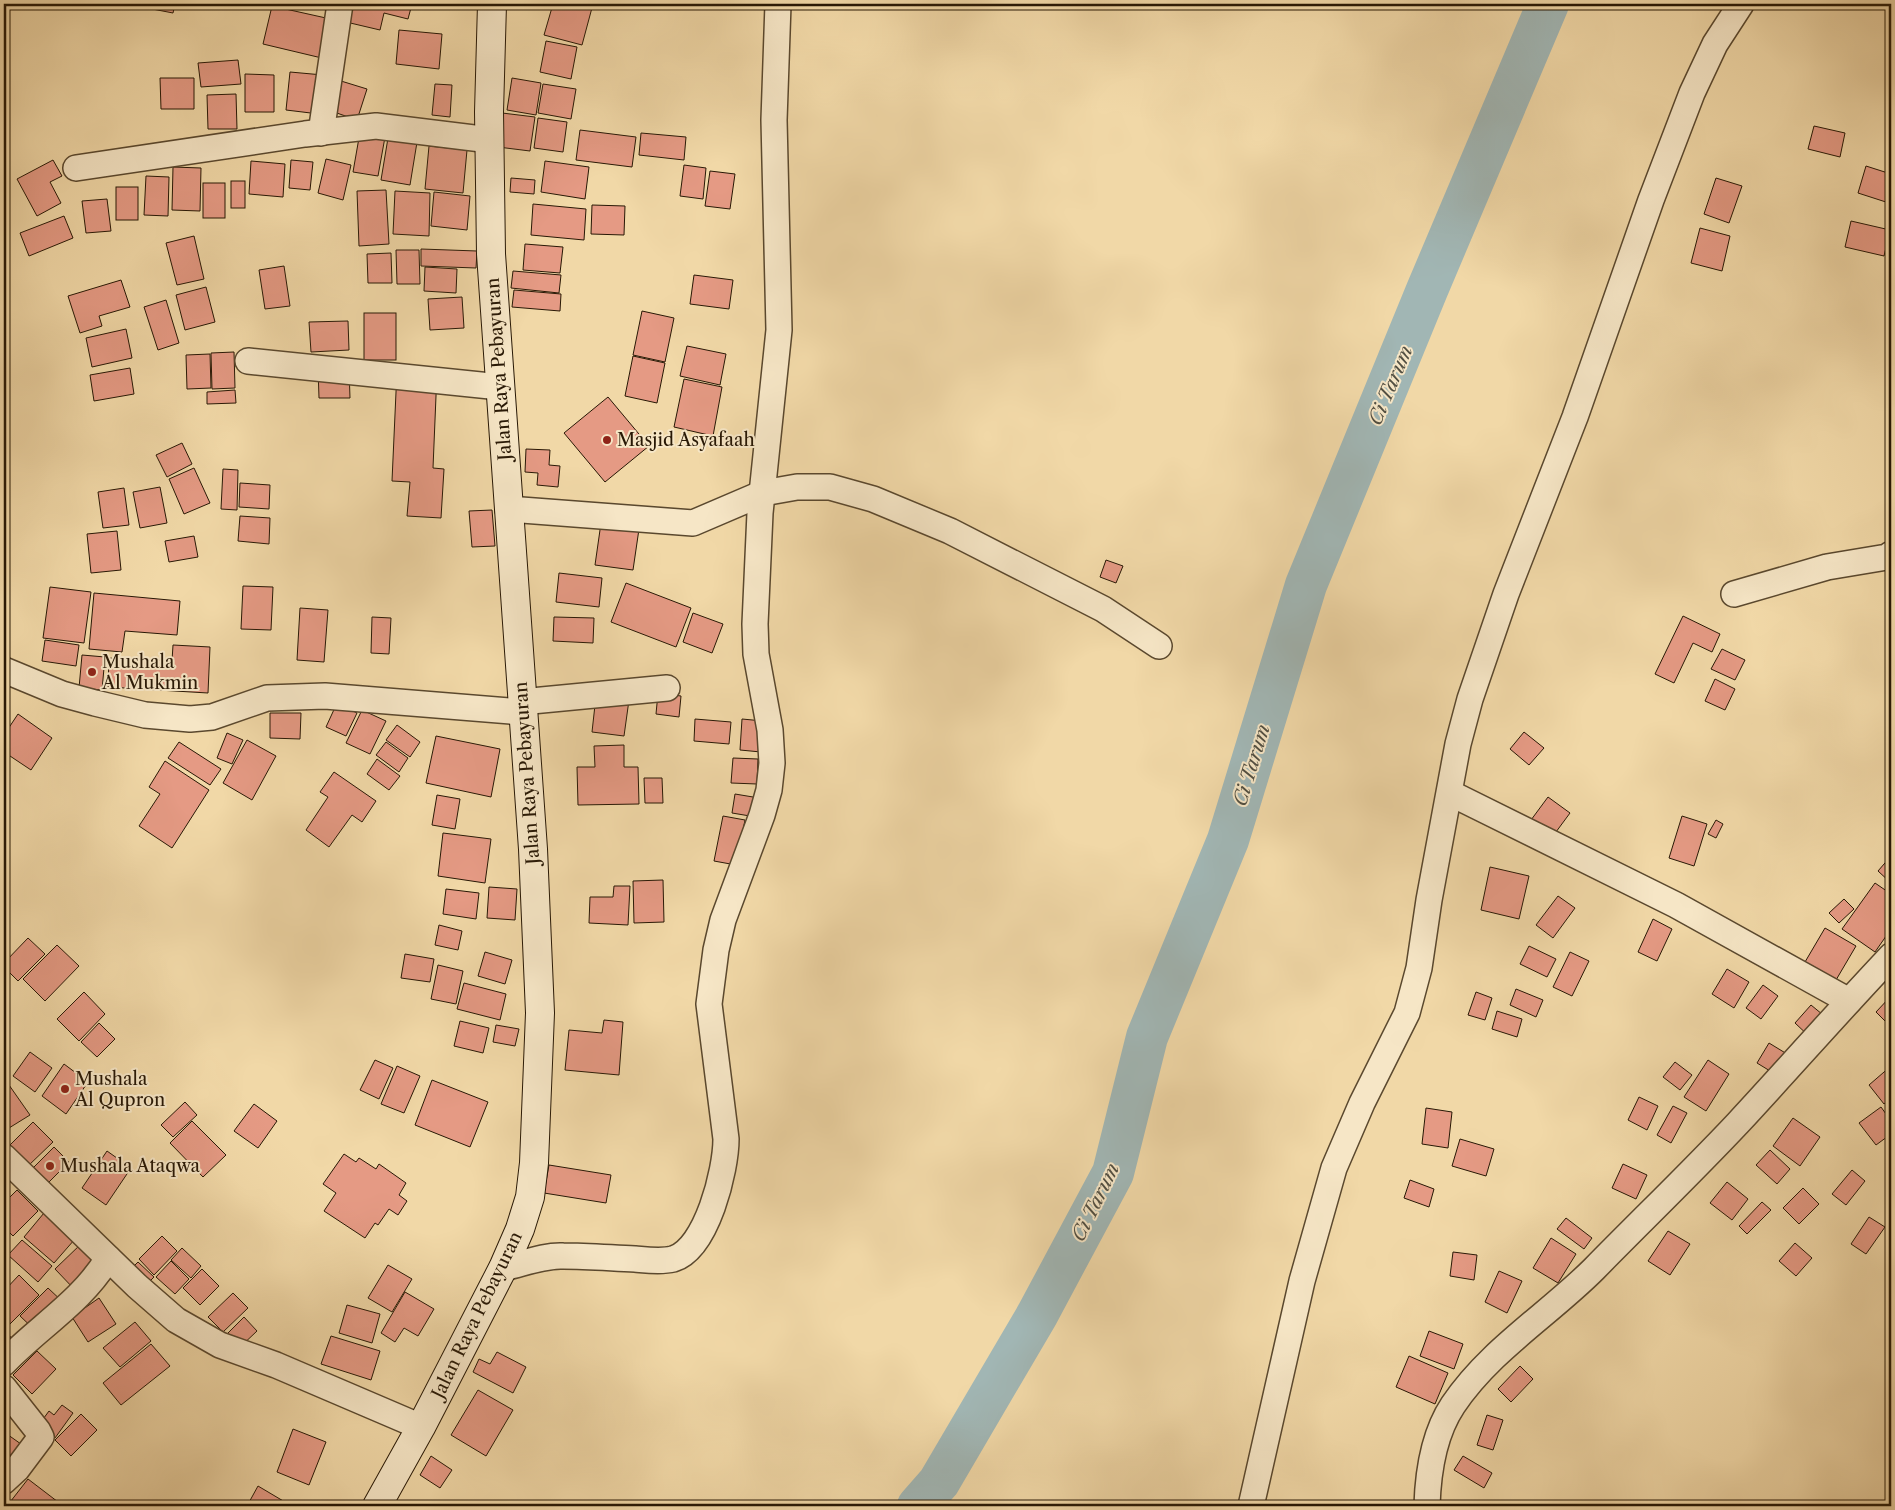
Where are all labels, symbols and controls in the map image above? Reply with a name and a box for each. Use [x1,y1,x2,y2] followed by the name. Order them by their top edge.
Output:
[482,277,517,464] street label: Jalan Raya Pebayuran
[1363,342,1417,428] water label: Ci Tarum
[617,429,755,451] place label: Masjid Asyafaah
[601,434,613,446] marker: Masjid Asyafaah
[101,651,198,694] place label: Mushala Al Mukmin
[86,666,98,678] marker: Mushala Al Mukmin
[510,681,545,868] street label: Jalan Raya Pebayuran
[1228,722,1275,809] water label: Ci Tarum
[74,1068,165,1111] place label: Mushala Al Qupron
[59,1083,71,1095] marker: Mushala Al Qupron
[60,1155,201,1177] place label: Mushala Ataqwa
[1067,1159,1124,1245] water label: Ci Tarum
[44,1160,56,1172] marker: Mushala Ataqwa
[426,1228,527,1405] street label: Jalan Raya Pebayuran

